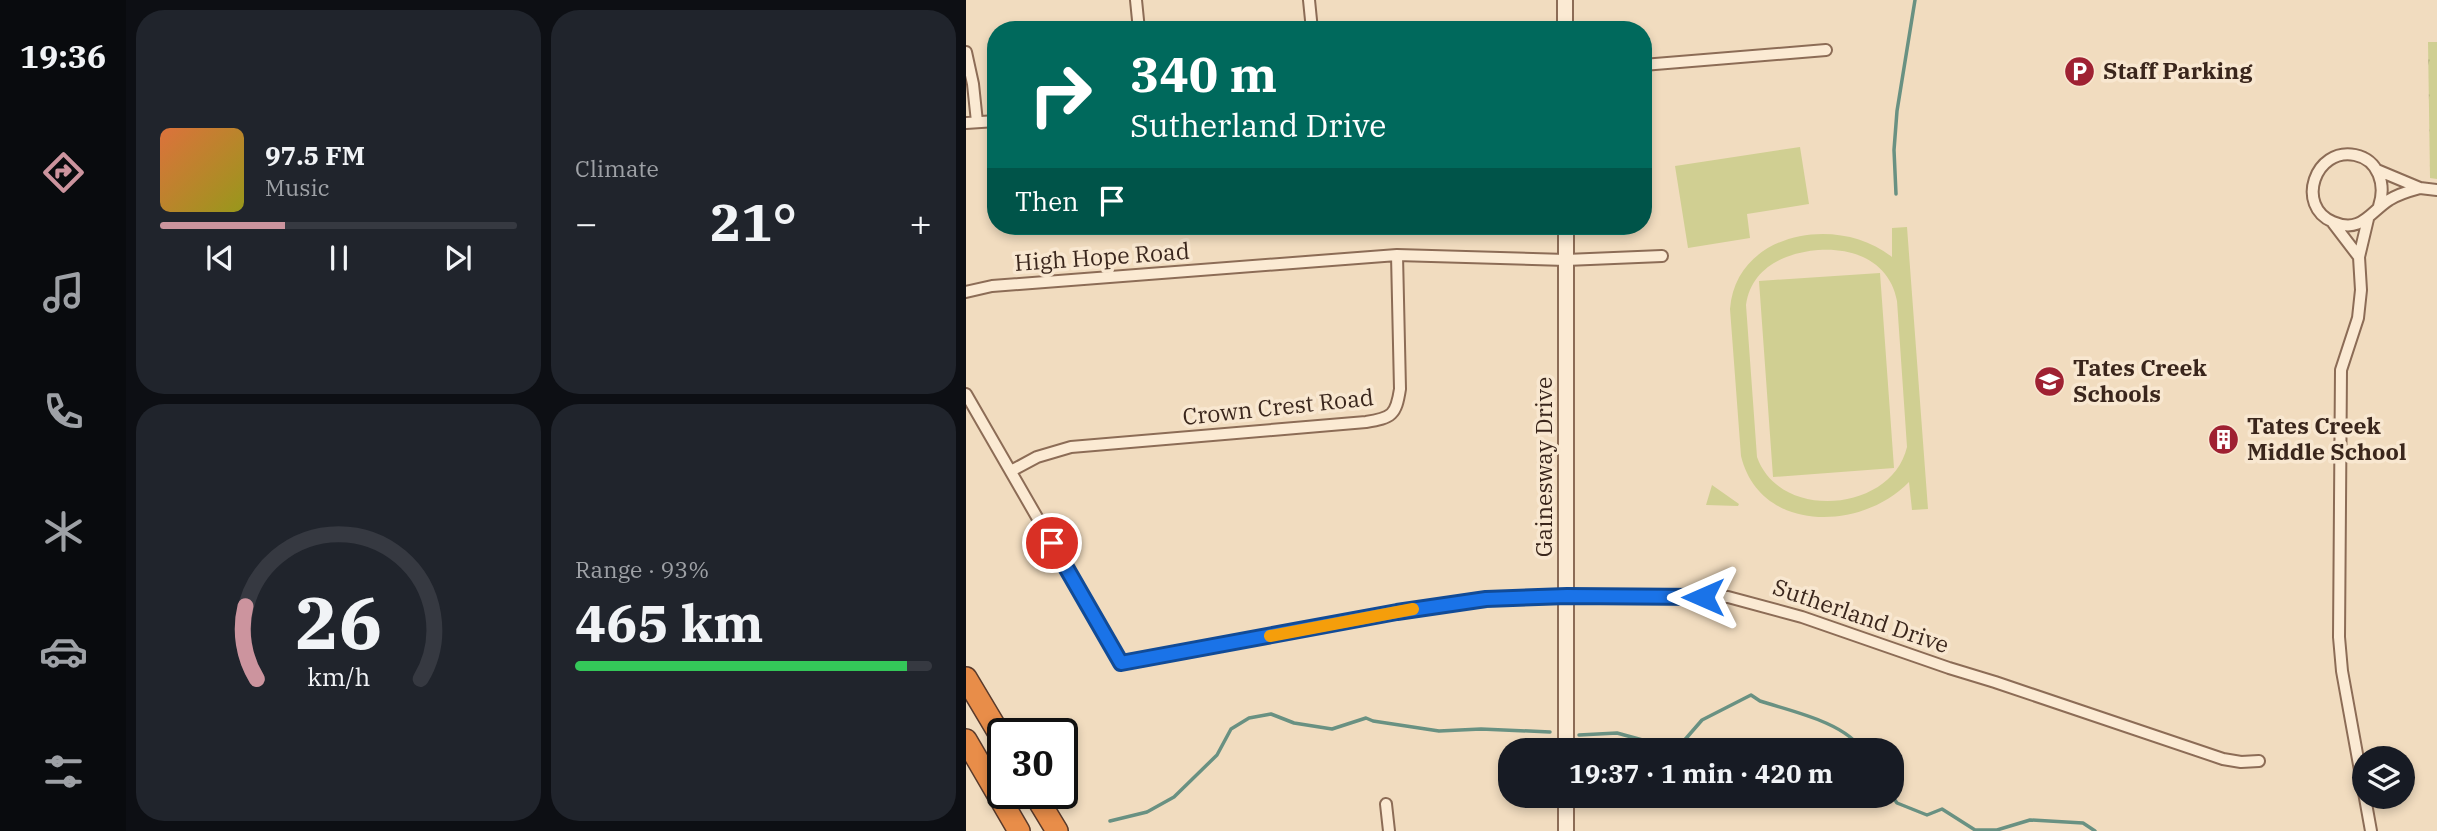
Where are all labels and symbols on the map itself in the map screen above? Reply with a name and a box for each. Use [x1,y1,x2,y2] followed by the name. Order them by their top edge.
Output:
[2063,54,2097,88] parking icon: Staff Parking
[2103,55,2253,85] place label: Staff Parking
[1013,235,1191,277] street label: High Hope Road
[2073,352,2207,408] place label: Tates Creek Schools
[2033,364,2067,398] school or university icon: Tates Creek Schools
[1528,377,1558,557] street label: Gainesway Drive
[1181,381,1375,431] street label: Crown Crest Road
[2247,410,2406,466] place label: Tates Creek Middle School
[2207,422,2241,456] building icon: Tates Creek Middle School
[1022,513,1082,573] pin
[1666,560,1740,634] position arrow
[1769,571,1953,659] street label: Sutherland Drive
[987,718,1078,809] speed limit sign: 30

